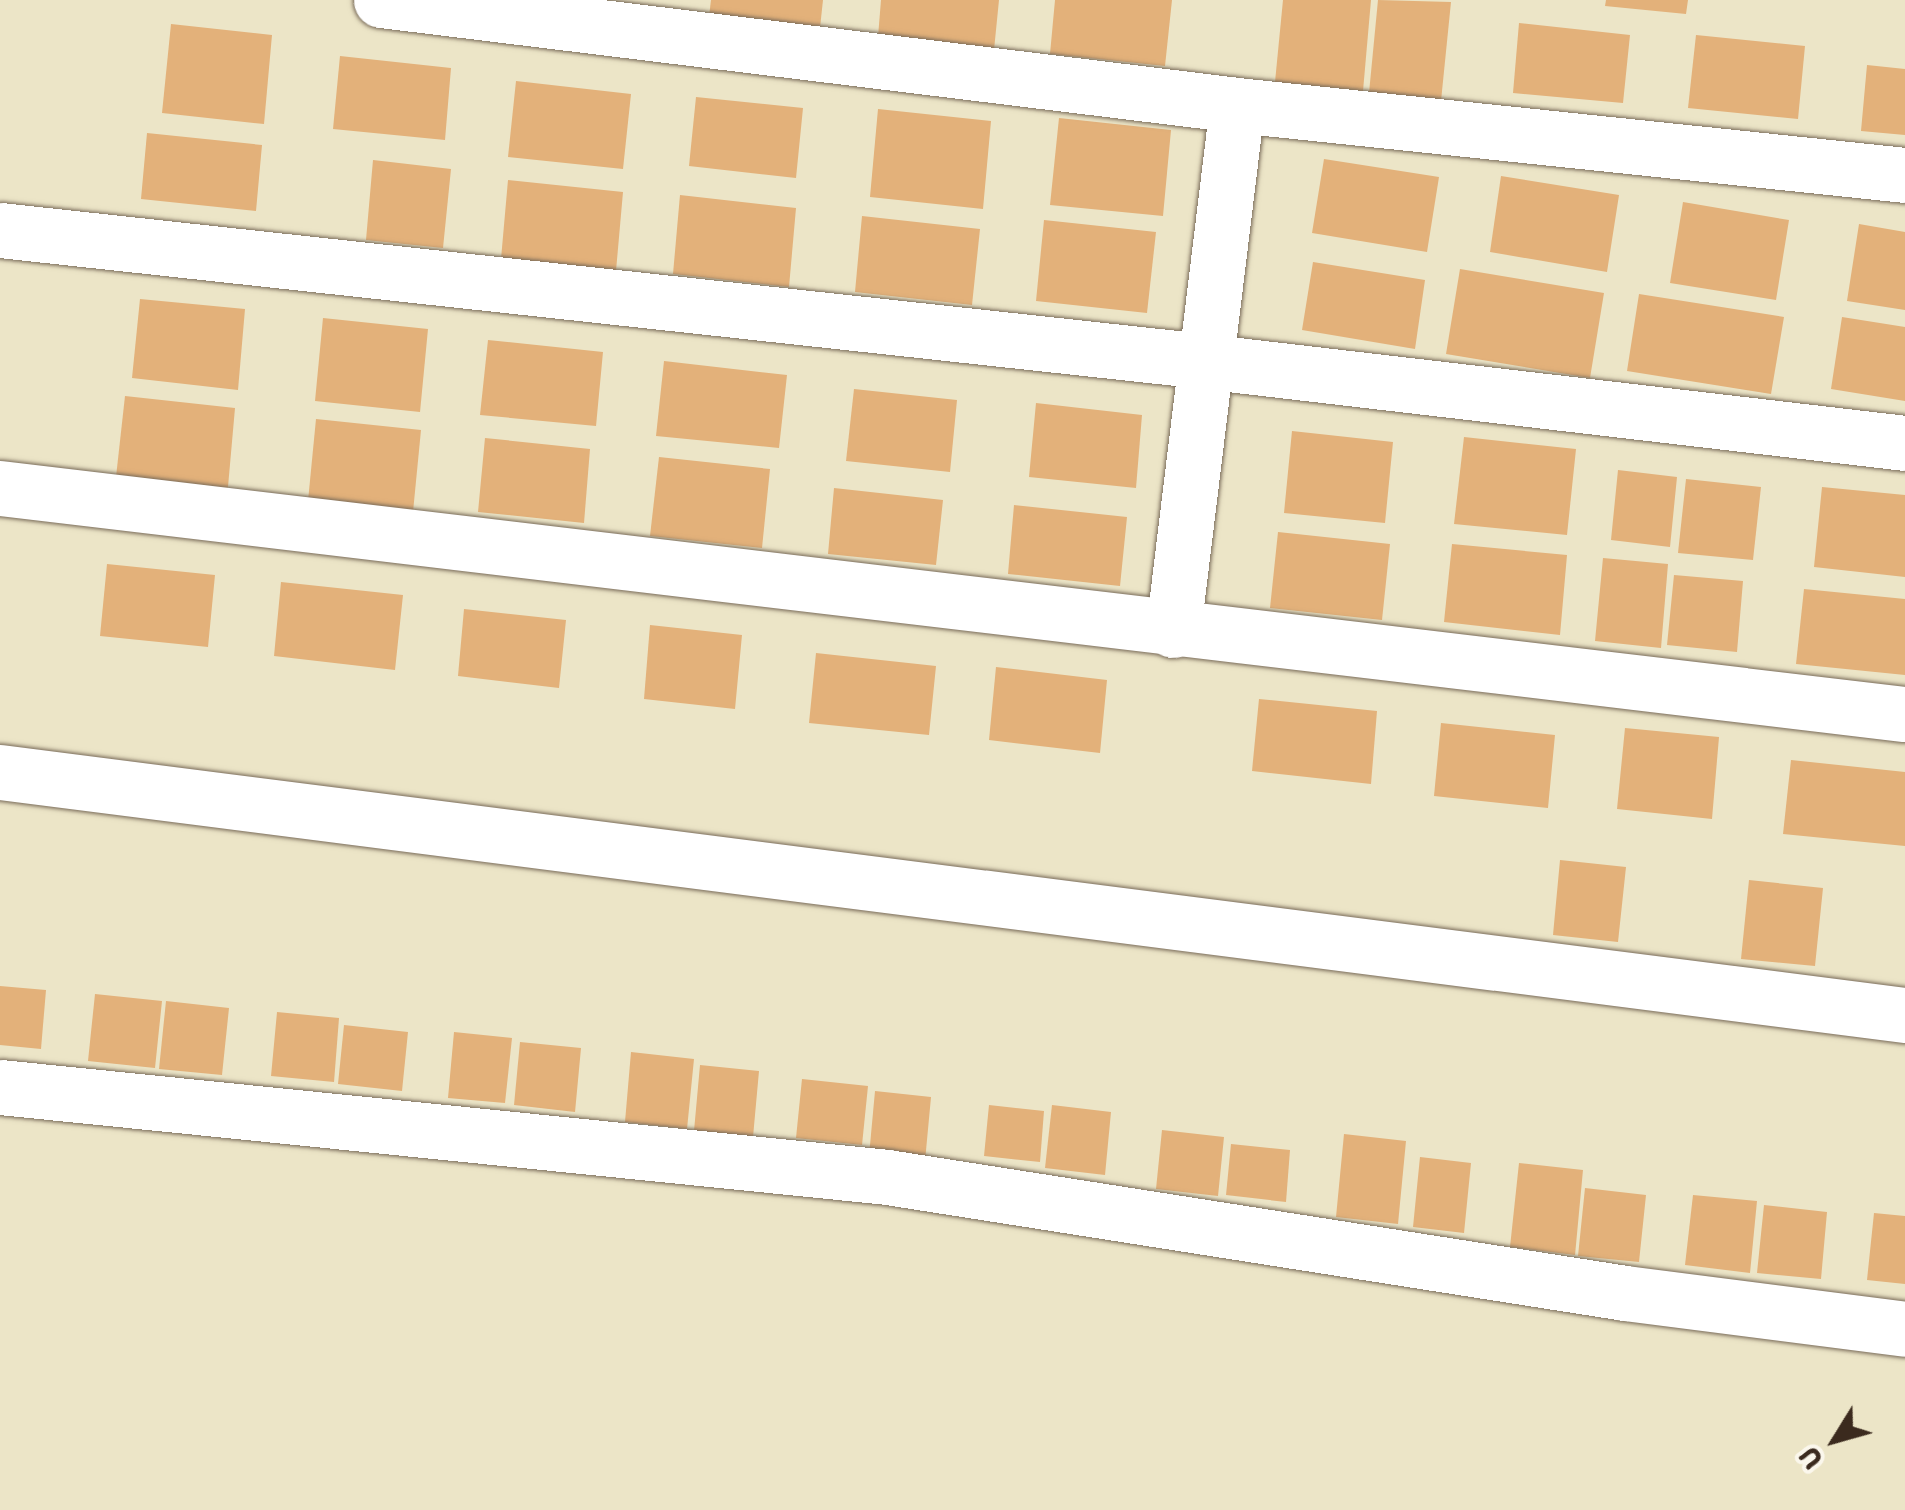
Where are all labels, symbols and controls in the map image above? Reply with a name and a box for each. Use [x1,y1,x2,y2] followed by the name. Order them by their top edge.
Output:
[1785,1390,1885,1490] north arrow
[1790,1439,1832,1477] text: U

